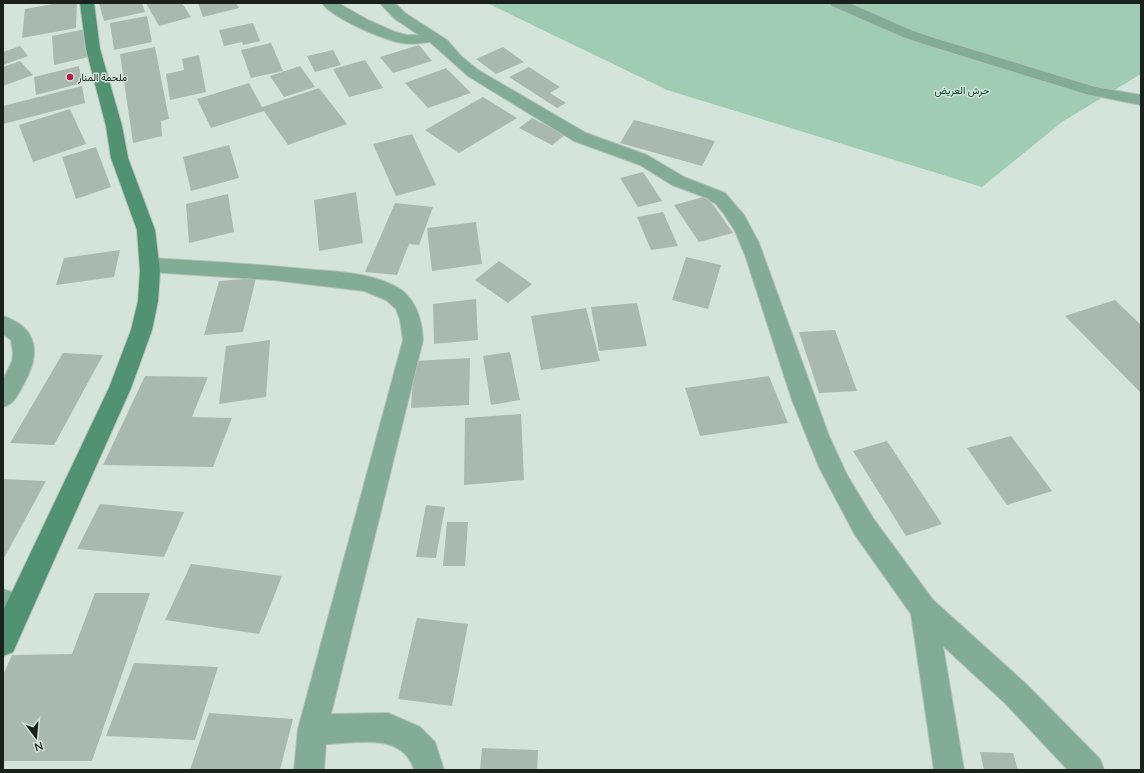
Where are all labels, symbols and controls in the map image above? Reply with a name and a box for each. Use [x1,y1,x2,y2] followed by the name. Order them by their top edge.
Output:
[77,71,127,84] place label: ملحمة المنار
[65,72,75,82] marker: ملحمة المنار
[935,84,990,97] park label: حرش العريض
[16,717,56,757] north arrow
[33,740,45,755] text: N

